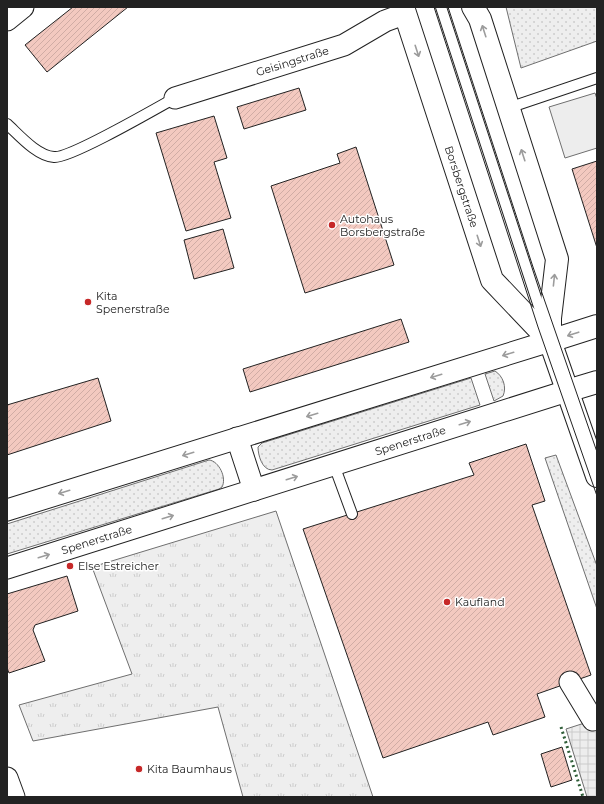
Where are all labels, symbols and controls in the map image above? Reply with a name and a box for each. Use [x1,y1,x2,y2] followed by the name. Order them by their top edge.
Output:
[480,25,487,38] one-way arrow
[254,43,331,79] street label: Geisingstraße
[414,45,421,58] one-way arrow
[442,144,482,230] street label: Borsbergstraße
[519,149,527,161] one-way arrow
[340,212,425,239] place label: Autohaus Borsbergstraße
[327,220,337,230] marker: Autohaus Borsbergstraße
[476,235,483,248] one-way arrow
[551,274,558,287] one-way arrow
[96,289,170,316] place label: Kita Spenerstraße
[83,297,93,307] marker: Kita Spenerstraße
[568,330,580,338] one-way arrow
[502,351,515,358] one-way arrow
[430,373,443,380] one-way arrow
[306,412,319,419] one-way arrow
[458,419,470,427] one-way arrow
[373,423,448,458] street label: Spenerstraße
[182,451,195,458] one-way arrow
[286,474,299,481] one-way arrow
[58,489,71,496] one-way arrow
[162,513,175,520] one-way arrow
[59,522,134,557] street label: Spenerstraße
[38,552,51,559] one-way arrow
[78,559,159,573] place label: Else Estreicher
[65,561,75,571] marker: Else Estreicher
[455,595,505,609] place label: Kaufland
[442,597,452,607] marker: Kaufland
[147,762,232,776] place label: Kita Baumhaus
[134,764,144,774] marker: Kita Baumhaus

